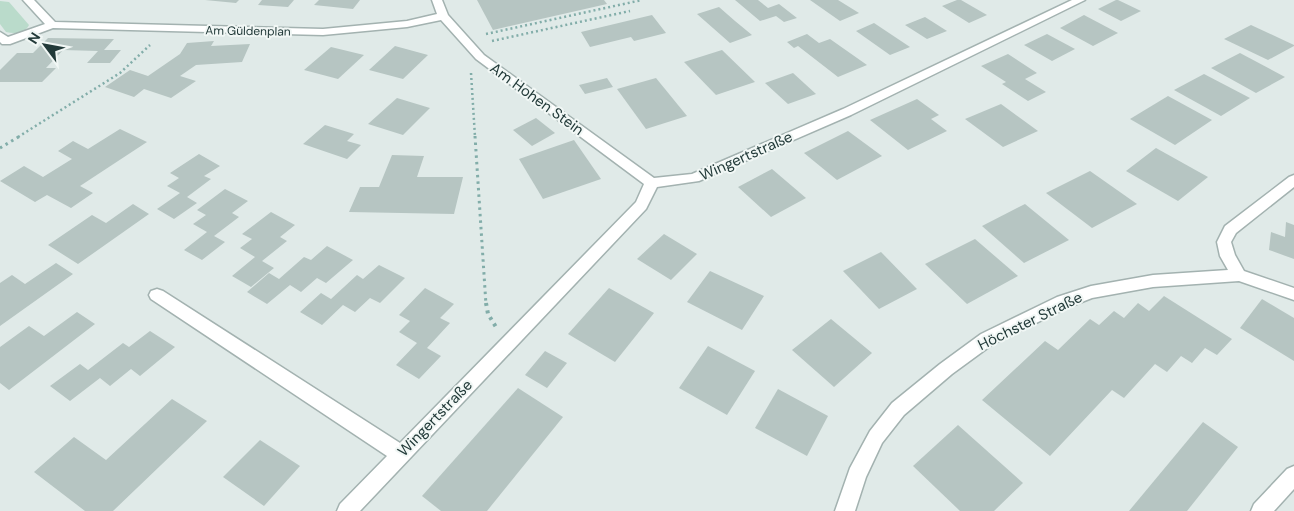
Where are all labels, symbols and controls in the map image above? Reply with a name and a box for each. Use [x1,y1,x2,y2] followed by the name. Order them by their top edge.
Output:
[20,20,70,70] north arrow
[205,22,291,40] street label: Am Güldenplan
[24,29,44,47] text: N
[486,58,588,140] street label: Am Hohen Stein
[696,127,796,185] street label: Wingertstraße
[974,287,1086,355] street label: Höchster Straße
[393,375,477,461] street label: Wingertstraße

